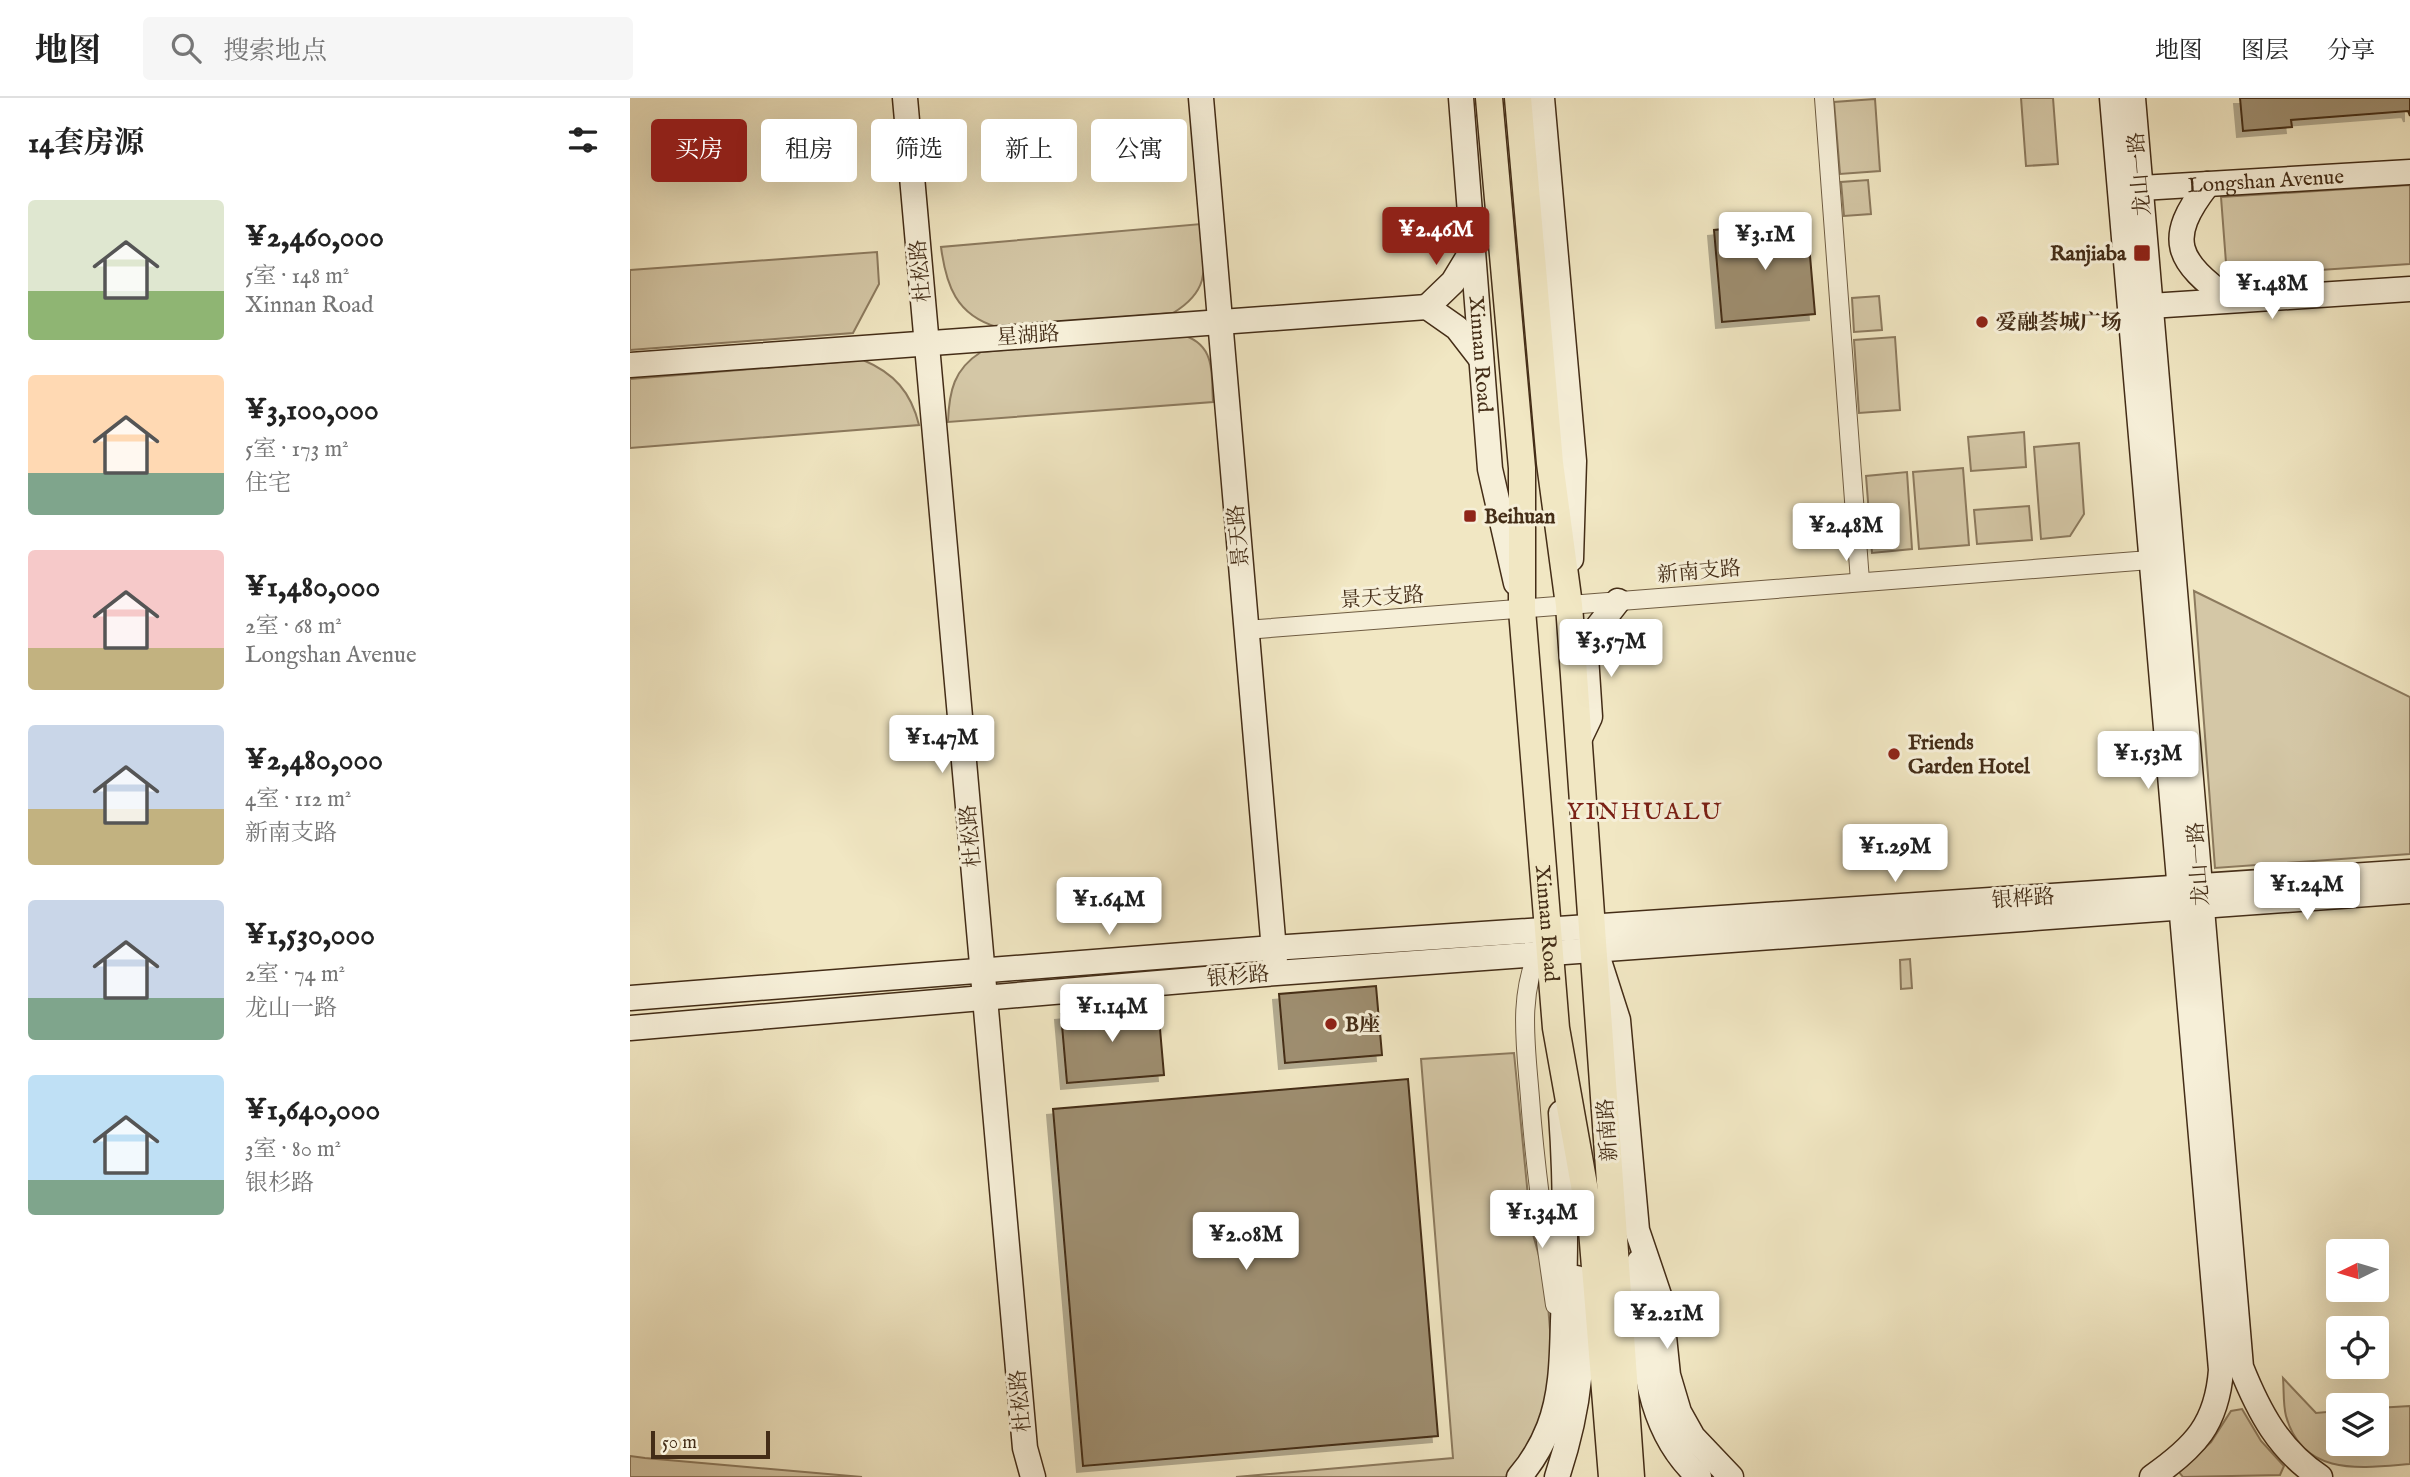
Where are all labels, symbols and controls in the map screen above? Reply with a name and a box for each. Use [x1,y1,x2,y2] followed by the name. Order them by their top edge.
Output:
[143,17,633,80] search box
[167,29,205,67] icon: search
[35,31,101,73] text: 地图
[223,35,327,68] text: 搜索地点
[2155,36,2203,67] text: 地图
[2241,36,2289,67] text: 图层
[2327,36,2375,67] text: 分享
[651,119,747,182] chip: 买房
[761,119,857,182] chip: 租房
[871,119,967,182] chip: 筛选
[981,119,1077,182] chip: 新上
[1091,119,1187,182] chip: 公寓
[564,121,602,159] icon: filters
[28,125,144,163] text: 14套房源
[2123,131,2158,217] street label: 龙山一路
[2187,164,2345,200] street label: Longshan Avenue
[1379,208,1493,267] pin: ¥2.46M
[1716,212,1814,272] pin: ¥3.1M
[1398,215,1474,244] text: ¥2.46M
[245,219,384,257] text: ¥2,460,000
[1735,220,1795,249] text: ¥3.1M
[84,228,168,312] icon: home
[905,238,938,303] street label: 杜松路
[2050,241,2127,268] place label: Ranjiaba
[2132,243,2152,263] marker: Ranjiaba
[245,262,350,291] text: 5室 · 148 m²
[2215,262,2329,321] pin: ¥1.48M
[2236,269,2308,298] text: ¥1.48M
[245,291,373,320] text: Xinnan Road
[1462,295,1498,415] street label: Xinnan Road
[1996,310,2122,337] place label: 爱融荟城广场
[1974,314,1990,330] marker: 爱融荟城广场
[996,321,1060,352] street label: 星湖路
[245,392,379,430] text: ¥3,100,000
[84,403,168,487] icon: home
[245,435,349,464] text: 5室 · 173 m²
[245,469,291,498] text: 住宅
[1223,503,1256,568] street label: 景天路
[1484,504,1555,531] place label: Beihuan
[1789,504,1903,563] pin: ¥2.48M
[1462,508,1478,524] marker: Beihuan
[1809,511,1883,540] text: ¥2.48M
[1656,555,1742,590] street label: 新南支路
[245,569,380,607] text: ¥1,480,000
[84,578,168,662] icon: home
[1339,582,1425,615] street label: 景天支路
[245,612,342,641] text: 2室 · 68 m²
[1554,620,1668,679] pin: ¥3.57M
[1575,627,1647,656] text: ¥3.57M
[245,641,416,670] text: Longshan Avenue
[885,716,999,775] pin: ¥1.47M
[905,723,979,752] text: ¥1.47M
[1908,730,2031,781] place label: Friends Garden Hotel
[2091,732,2205,791] pin: ¥1.53M
[2114,739,2182,768] text: ¥1.53M
[245,742,383,780] text: ¥2,480,000
[1886,746,1902,762] marker: Friends Garden Hotel
[84,753,168,837] icon: home
[245,785,352,814] text: 4室 · 112 m²
[1567,797,1723,828] district label: YINHUALU
[955,803,988,868] street label: 杜松路
[245,819,337,848] text: 新南支路
[2183,821,2216,907] street label: 龙山一路
[1838,824,1952,884] pin: ¥1.29M
[1859,832,1931,861] text: ¥1.29M
[2250,862,2364,922] pin: ¥1.24M
[1528,864,1564,984] street label: Xinnan Road
[2270,870,2344,899] text: ¥1.24M
[1052,878,1166,937] pin: ¥1.64M
[1991,884,2055,915] street label: 银桦路
[1073,885,1145,914] text: ¥1.64M
[245,917,375,955] text: ¥1,530,000
[84,928,168,1012] icon: home
[245,960,345,989] text: 2室 · 74 m²
[1206,961,1271,994] street label: 银杉路
[1055,984,1169,1044] pin: ¥1.14M
[1076,992,1148,1021] text: ¥1.14M
[245,994,337,1023] text: 龙山一路
[1345,1012,1380,1039] place label: B座
[1323,1016,1339,1032] marker: B座
[245,1092,380,1130] text: ¥1,640,000
[1593,1098,1624,1162] street label: 新南路
[84,1103,168,1187] icon: home
[245,1135,341,1164] text: 3室 · 80 m²
[245,1169,314,1198] text: 银杉路
[1485,1190,1599,1250] pin: ¥1.34M
[1506,1198,1578,1227] text: ¥1.34M
[1189,1212,1303,1272] pin: ¥2.08M
[1209,1220,1283,1249] text: ¥2.08M
[2326,1239,2389,1302] north arrow
[2326,1239,2389,1456] map controls
[1610,1292,1724,1351] pin: ¥2.21M
[1630,1299,1704,1328] text: ¥2.21M
[2326,1316,2389,1379] button: locate
[1005,1368,1038,1433] street label: 杜松路
[2326,1393,2389,1456] button: layers
[651,1428,770,1460] scale bar
[662,1431,697,1455] text: 50 m

